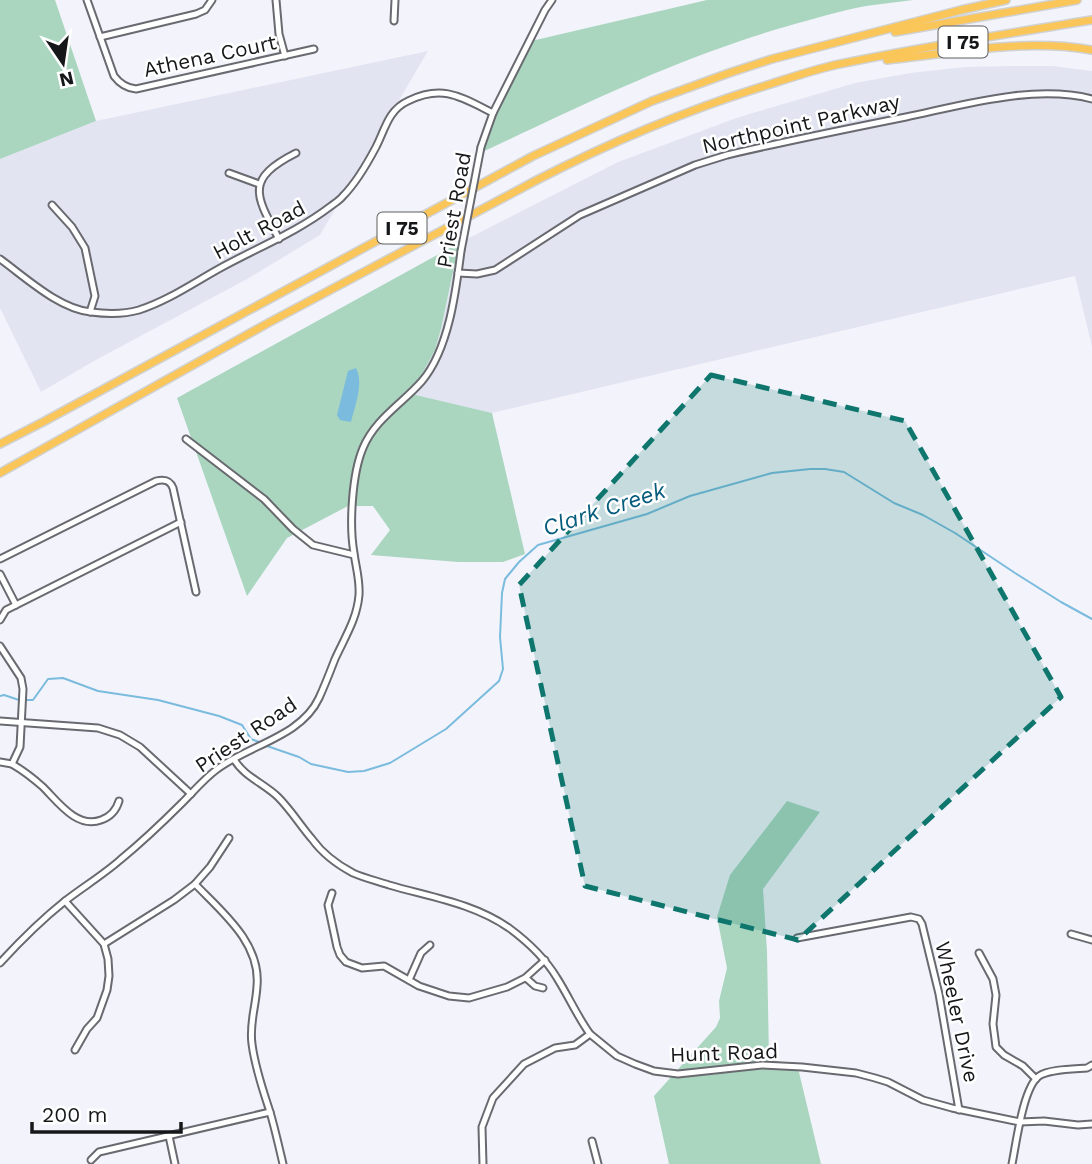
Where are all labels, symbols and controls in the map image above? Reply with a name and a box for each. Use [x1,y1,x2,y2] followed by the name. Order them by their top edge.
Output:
[939,26,988,58] road number: I 75
[28,28,98,98] north arrow
[141,29,279,82] street label: Athena Court
[57,66,76,92] text: N
[699,89,902,158] street label: Northpoint Parkway
[431,150,476,270] street label: Priest Road
[208,195,309,264] street label: Holt Road
[378,212,426,244] road number: I 75
[539,476,671,542] water label: Clark Creek
[190,691,301,778] street label: Priest Road
[930,939,985,1085] street label: Wheeler Drive
[669,1038,779,1067] street label: Hunt Road
[32,1090,180,1134] scale bar
[42,1102,108,1127] text: 200 m

